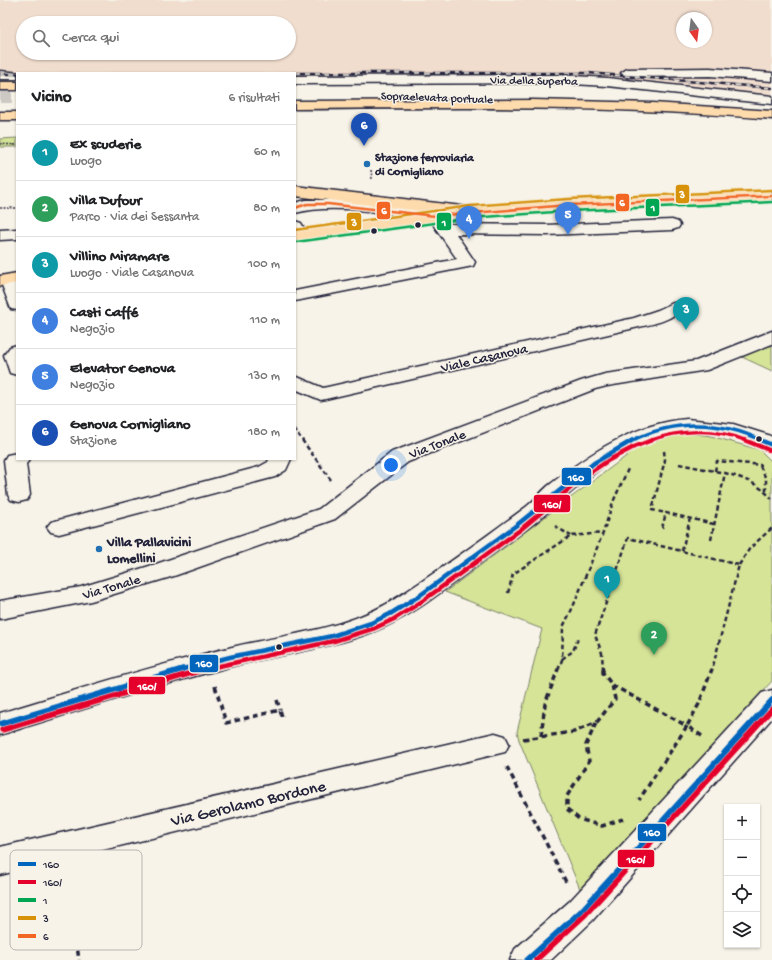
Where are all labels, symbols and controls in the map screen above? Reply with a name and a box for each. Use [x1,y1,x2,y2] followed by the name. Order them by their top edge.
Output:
[676,12,712,48] north arrow
[16,16,296,60] search box
[30,27,52,49] icon: search
[62,29,119,47] text: Cerca qui
[489,74,578,90] street label: Via della Superba
[32,88,72,108] text: Vicino
[381,90,494,108] street label: Sopraelevata portuale
[229,91,280,106] text: 6 risultati
[351,113,377,146] pin: 6
[70,136,141,154] text: Ex scuderie
[42,145,48,160] text: 1
[254,145,280,160] text: 60 m
[375,152,475,180] place label: Stazione ferroviaria di Cornigliano
[70,154,102,169] text: Luogo
[362,159,372,169] marker: Stazione ferroviaria di Cornigliano
[675,184,690,204] line badge: 3
[678,190,685,202] text: 3
[70,192,142,210] text: Villa Dufour
[615,193,630,212] line badge: 6
[619,198,625,210] text: 6
[645,198,660,217] line badge: 1
[42,201,48,216] text: 2
[253,201,280,216] text: 80 m
[376,201,391,220] line badge: 6
[555,202,581,235] pin: 5
[650,203,655,215] text: 1
[381,206,387,218] text: 6
[456,206,482,239] pin: 4
[70,210,199,225] text: Parco · Via dei Sessanta
[346,212,362,231] line badge: 3
[436,212,452,231] line badge: 1
[350,218,357,230] text: 3
[441,218,446,230] text: 1
[413,220,423,230] unlabelled marker
[369,226,379,236] unlabelled marker
[70,248,169,266] text: Villino Miramare
[42,257,48,272] text: 3
[248,257,280,272] text: 100 m
[70,266,194,281] text: Luogo · Viale Casanova
[673,297,699,330] pin: 3
[70,304,138,322] text: Casti Caffé
[42,313,48,328] text: 4
[250,313,280,328] text: 110 m
[70,322,115,337] text: Negozio
[439,341,531,378] street label: Viale Casanova
[70,360,175,378] text: Elevator Genova
[42,369,48,384] text: 5
[248,369,280,384] text: 130 m
[70,378,115,393] text: Negozio
[70,416,191,434] text: Genova Cornigliano
[42,425,48,440] text: 6
[248,425,280,440] text: 180 m
[406,426,469,464] street label: Via Tonale
[70,434,117,449] text: Stazione
[754,434,764,444] unlabelled marker
[381,455,401,475] your location
[561,467,592,486] line badge: 160
[567,473,585,485] text: 160
[533,494,571,513] line badge: 160/
[542,500,562,512] text: 160/
[106,535,191,568] place label: Villa Pallavicini Lomellini
[94,544,104,554] marker: Villa Pallavicini Lomellini
[594,566,620,599] pin: 1
[80,572,143,605] street label: Via Tonale
[641,622,667,655] pin: 2
[274,642,284,652] unlabelled marker
[189,654,219,673] line badge: 160
[195,659,213,671] text: 160
[128,676,166,695] line badge: 160/
[137,682,157,694] text: 160/
[168,777,328,833] street label: Via Gerolamo Bordone
[724,804,760,948] map controls
[724,804,760,840] button: +
[637,823,667,842] line badge: 160
[643,828,661,840] text: 160
[724,840,760,876] button: −
[617,849,655,868] line badge: 160/
[10,850,142,950] legend
[626,855,646,867] text: 160/
[42,860,59,872] text: 160
[724,876,760,912] button: locate
[42,878,62,890] text: 160/
[42,896,47,908] text: 1
[724,912,760,948] button: layers
[42,914,49,926] text: 3
[43,932,49,944] text: 6

